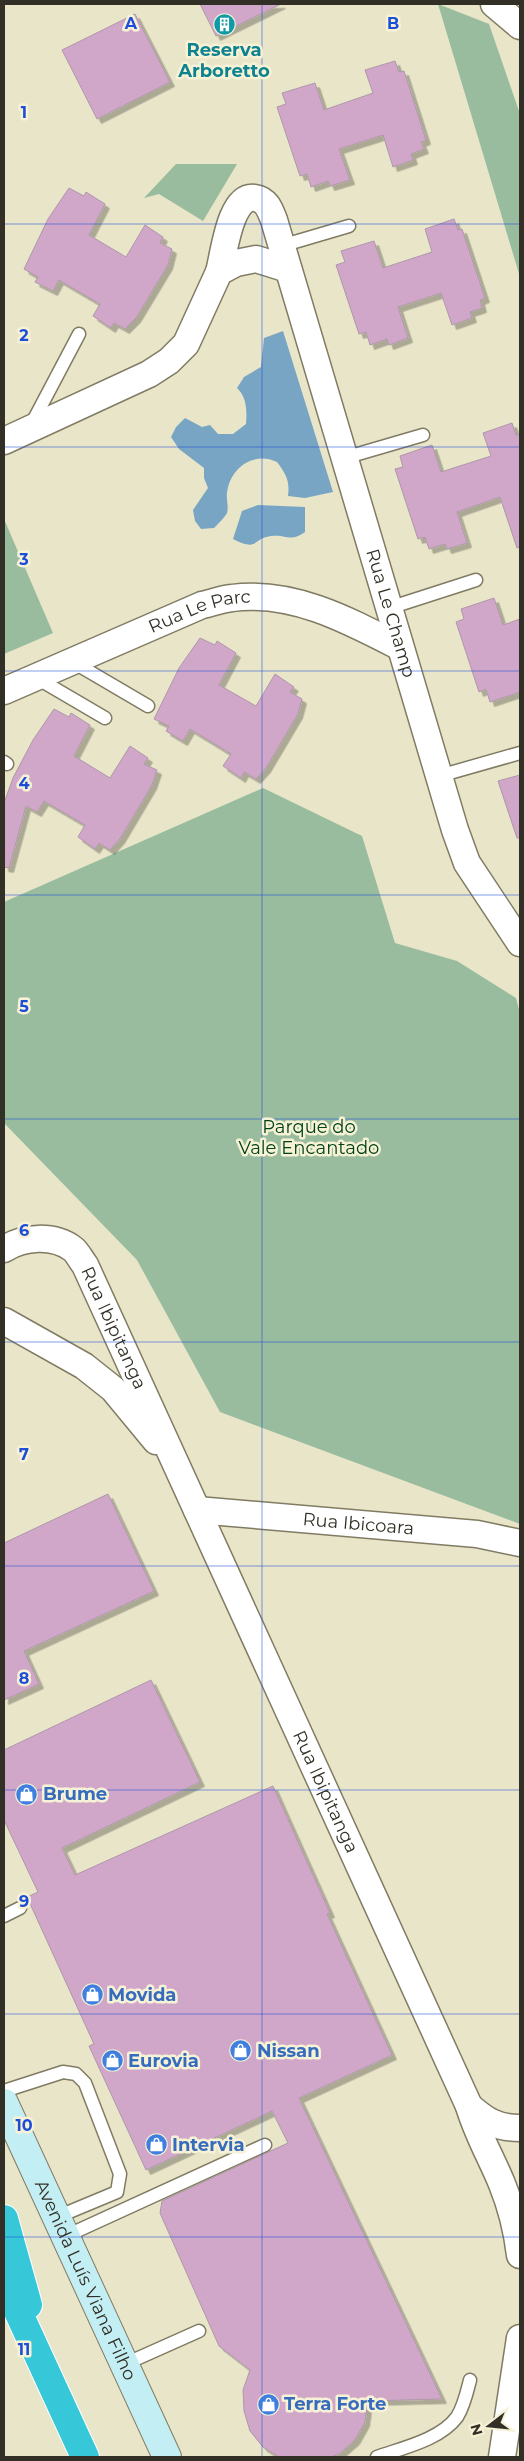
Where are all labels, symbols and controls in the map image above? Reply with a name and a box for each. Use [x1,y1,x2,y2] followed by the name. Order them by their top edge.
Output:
[212,13,236,37] building icon: Reserva Arboretto
[124,14,138,33] text: A
[387,14,399,33] text: B
[177,39,270,82] place label: Reserva Arboretto
[21,103,27,122] text: 1
[19,326,29,345] text: 2
[361,546,420,680] street label: Rua Le Champ
[18,550,29,569] text: 3
[145,586,251,638] street label: Rua Le Parc
[18,774,30,793] text: 4
[19,997,29,1016] text: 5
[239,1116,379,1159] park label: Parque do Vale Encantado
[19,1221,29,1240] text: 6
[76,1263,151,1393] street label: Rua Ibipitanga
[19,1445,29,1464] text: 7
[302,1508,415,1540] street label: Rua Ibicoara
[19,1669,29,1688] text: 8
[288,1727,363,1857] street label: Rua Ibipitanga
[15,1782,39,1806] shop icon: Brume
[43,1783,107,1805] place label: Brume
[19,1892,29,1911] text: 9
[80,1983,104,2007] shop icon: Movida
[108,1984,176,2006] place label: Movida
[229,2039,253,2063] shop icon: Nissan
[257,2040,320,2062] place label: Nissan
[100,2049,124,2073] shop icon: Eurovia
[128,2050,199,2072] place label: Eurovia
[15,2116,33,2135] text: 10
[144,2133,168,2157] shop icon: Intervia
[172,2134,245,2156] place label: Intervia
[30,2176,141,2384] street label: Avenida Luís Viana Filho
[18,2340,30,2359] text: 11
[256,2392,280,2416] shop icon: Terra Forte
[284,2393,386,2415] place label: Terra Forte
[464,2401,514,2451] north arrow
[466,2422,487,2438] text: N

